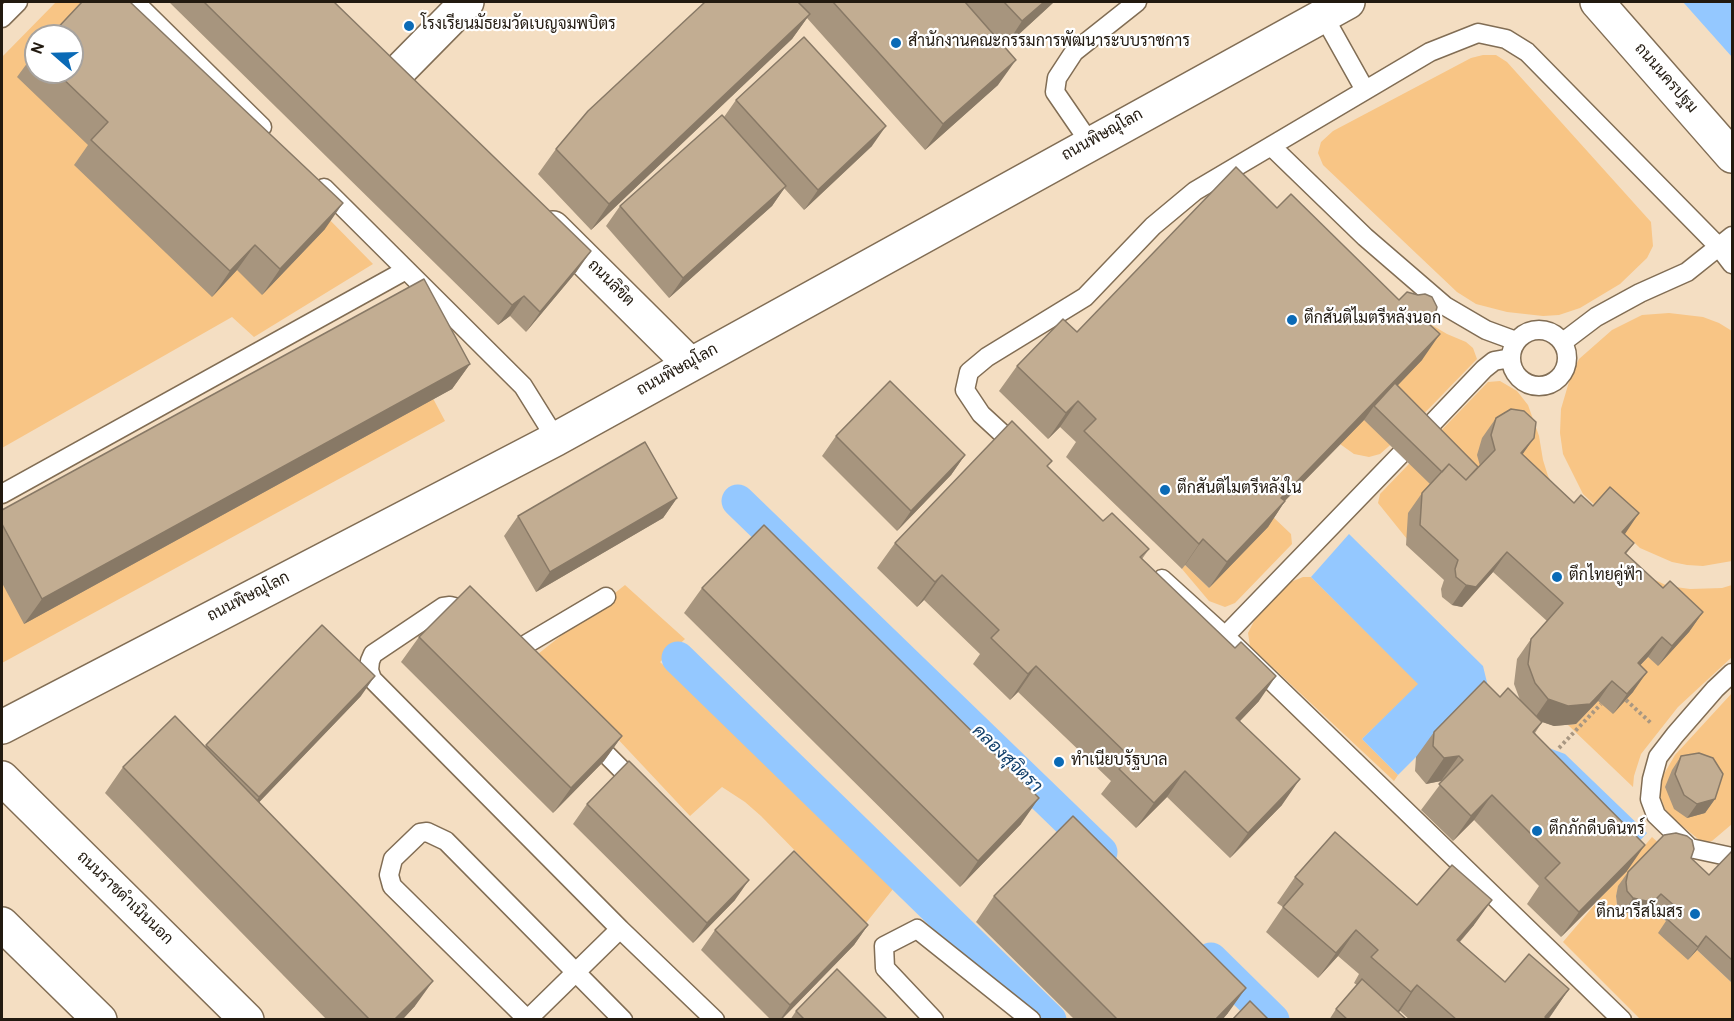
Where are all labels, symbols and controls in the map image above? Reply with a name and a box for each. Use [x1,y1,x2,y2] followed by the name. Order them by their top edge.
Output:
[421,16,616,36] place label: โรงเรียนมัธยมวัดเบญจมพบิตร
[402,19,416,33] marker: โรงเรียนมัธยมวัดเบญจมพบิตร
[24,24,84,84] north arrow
[908,33,1190,53] place label: สำนักงานคณะกรรมการพัฒนาระบบราชการ
[889,36,903,50] marker: สำนักงานคณะกรรมการพัฒนาระบบราชการ
[28,40,50,57] text: N
[1629,40,1701,118] street label: ถนนนครปฐม
[1059,106,1147,166] street label: ถนนพิษณุโลก
[583,257,637,311] street label: ถนนลิขิต
[1304,310,1441,330] place label: ตึกสันติไมตรีหลังนอก
[1285,313,1299,327] marker: ตึกสันติไมตรีหลังนอก
[634,341,722,401] street label: ถนนพิษณุโลก
[1177,480,1302,500] place label: ตึกสันติไมตรีหลังใน
[1158,483,1172,497] marker: ตึกสันติไมตรีหลังใน
[1569,567,1643,587] place label: ตึกไทยคู่ฟ้า
[205,569,293,627] street label: ถนนพิษณุโลก
[1550,570,1564,584] marker: ตึกไทยคู่ฟ้า
[967,721,1045,799] water label: คลองสุจิตรา
[1071,752,1168,772] place label: ทำเนียบรัฐบาล
[1052,755,1066,769] marker: ทำเนียบรัฐบาล
[1549,821,1645,841] place label: ตึกภักดีบดินทร์
[1530,824,1544,838] marker: ตึกภักดีบดินทร์
[72,848,176,950] street label: ถนนราชดำเนินนอก
[1596,904,1683,924] place label: ตึกนารีสโมสร
[1688,907,1702,921] marker: ตึกนารีสโมสร

